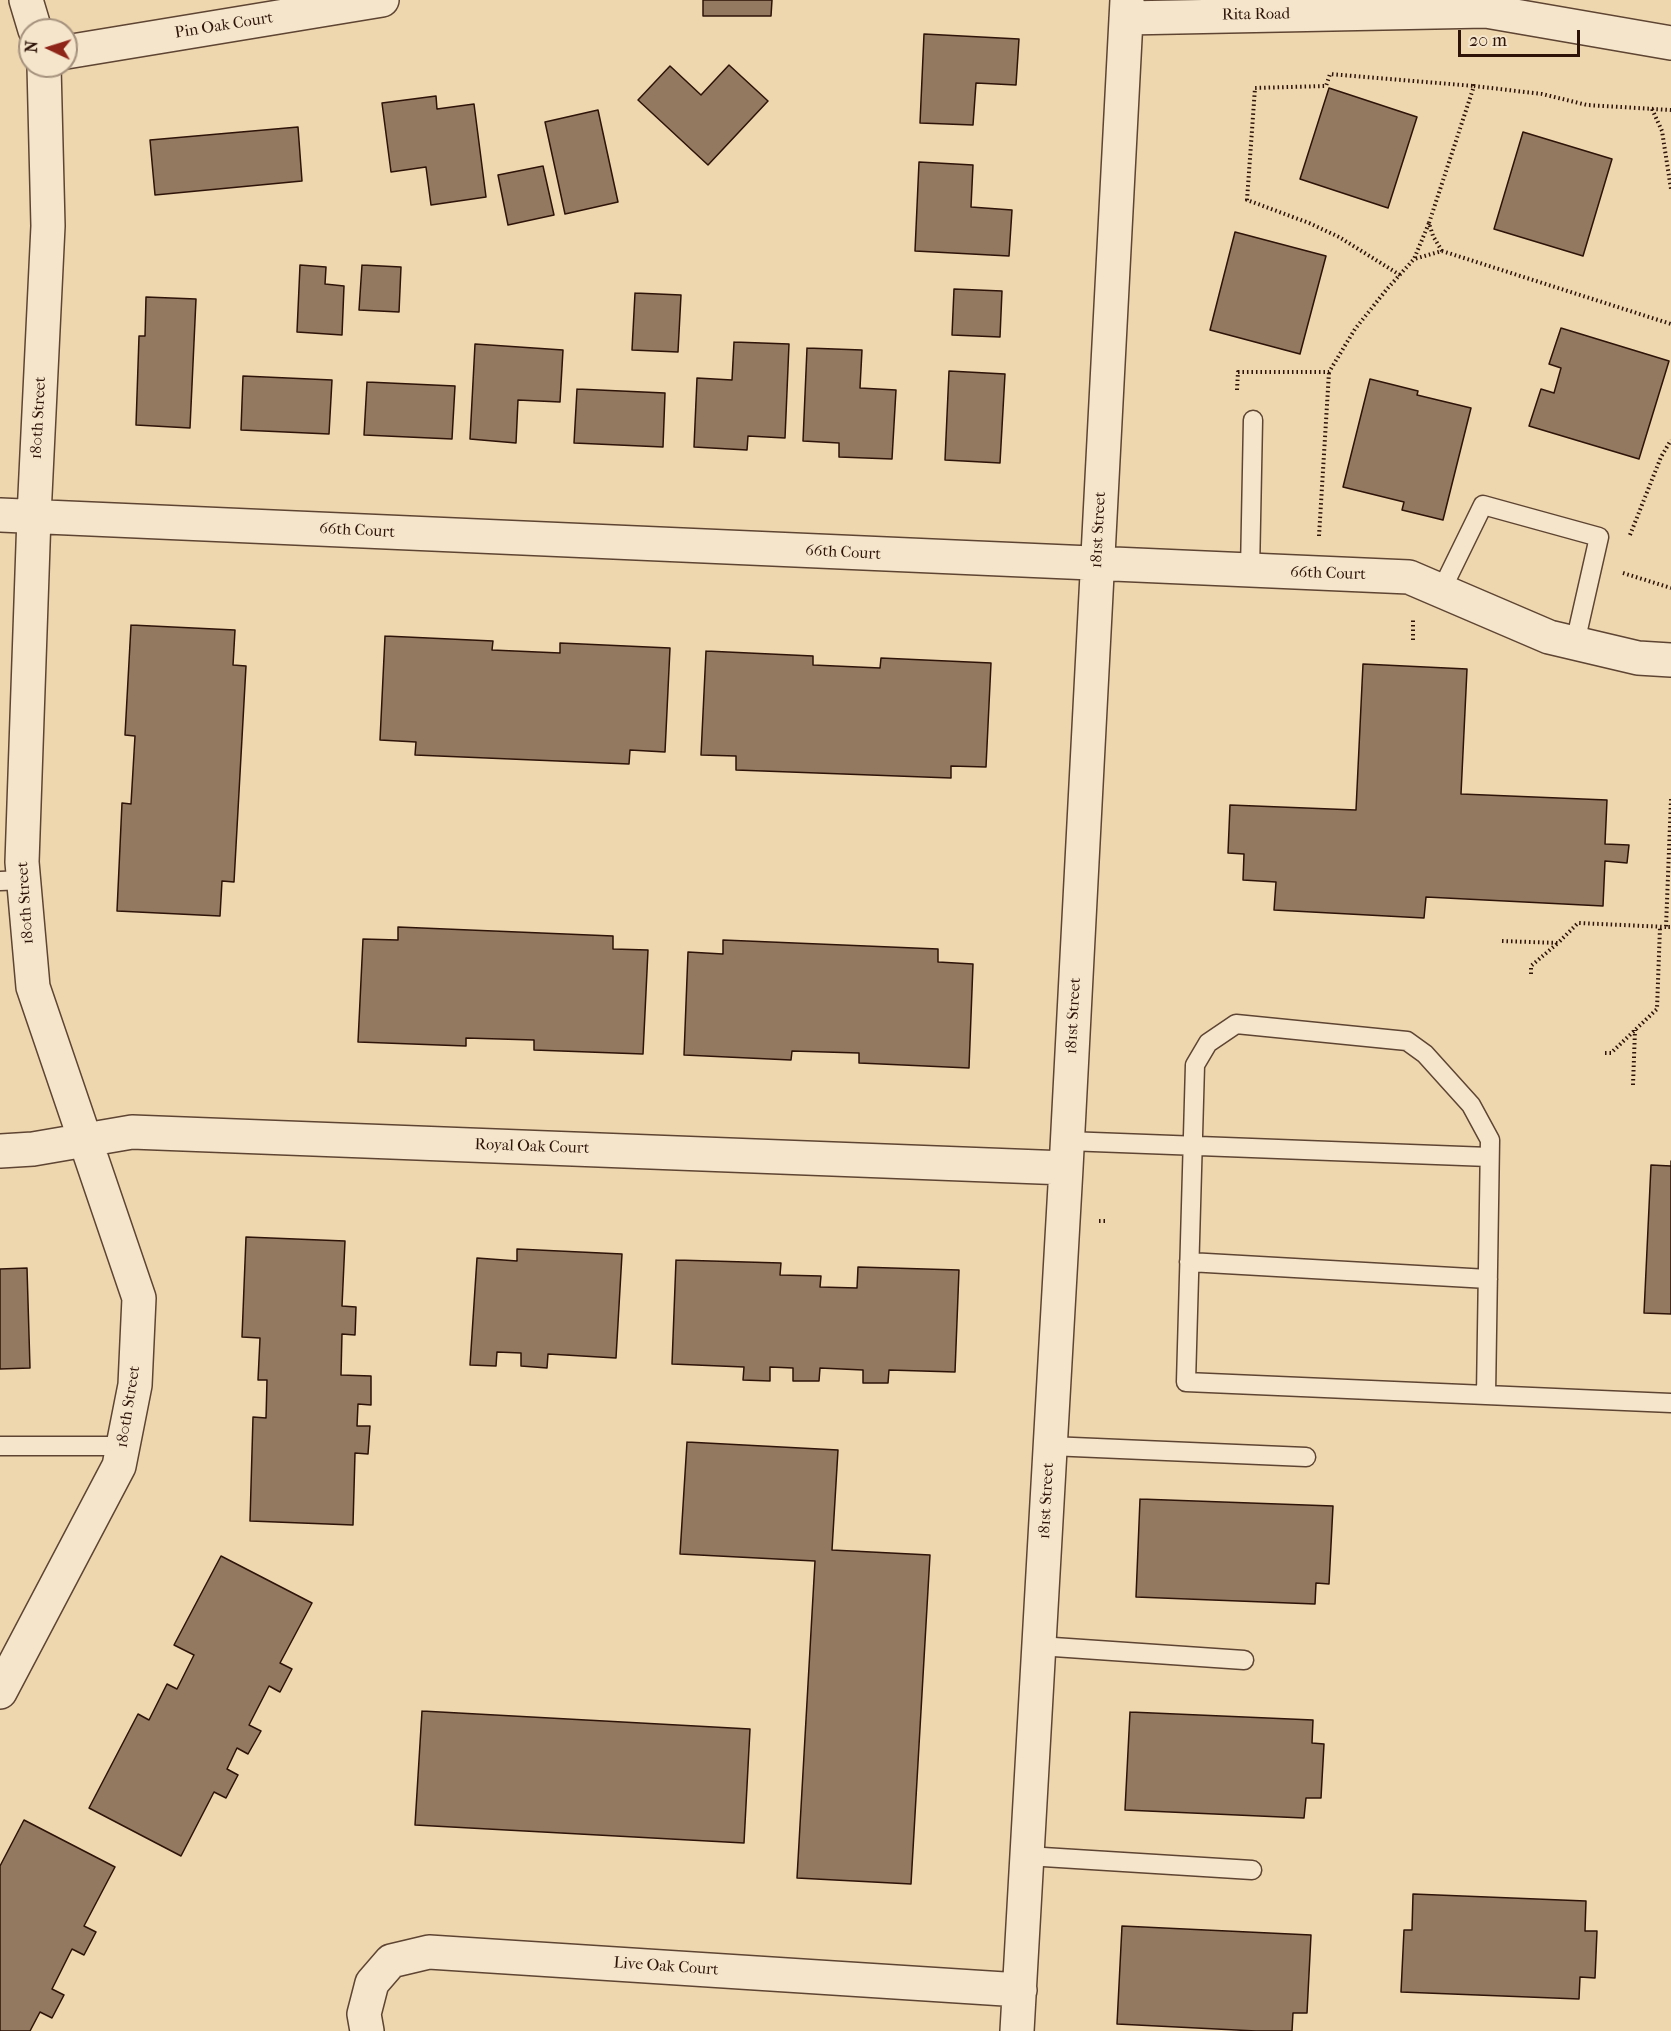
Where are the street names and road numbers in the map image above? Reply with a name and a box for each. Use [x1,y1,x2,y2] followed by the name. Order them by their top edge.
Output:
[1222,5,1290,25] street label: Rita Road
[173,9,275,43] street label: Pin Oak Court
[27,376,51,460] street label: 180th Street
[1087,491,1111,569] street label: 181st Street
[319,519,395,543] street label: 66th Court
[805,541,881,565] street label: 66th Court
[1290,563,1366,585] street label: 66th Court
[14,861,38,945] street label: 180th Street
[1062,977,1086,1055] street label: 181st Street
[474,1135,590,1159] street label: Royal Oak Court
[113,1365,145,1449] street label: 180th Street
[1035,1462,1059,1540] street label: 181st Street
[613,1954,719,1980] street label: Live Oak Court

